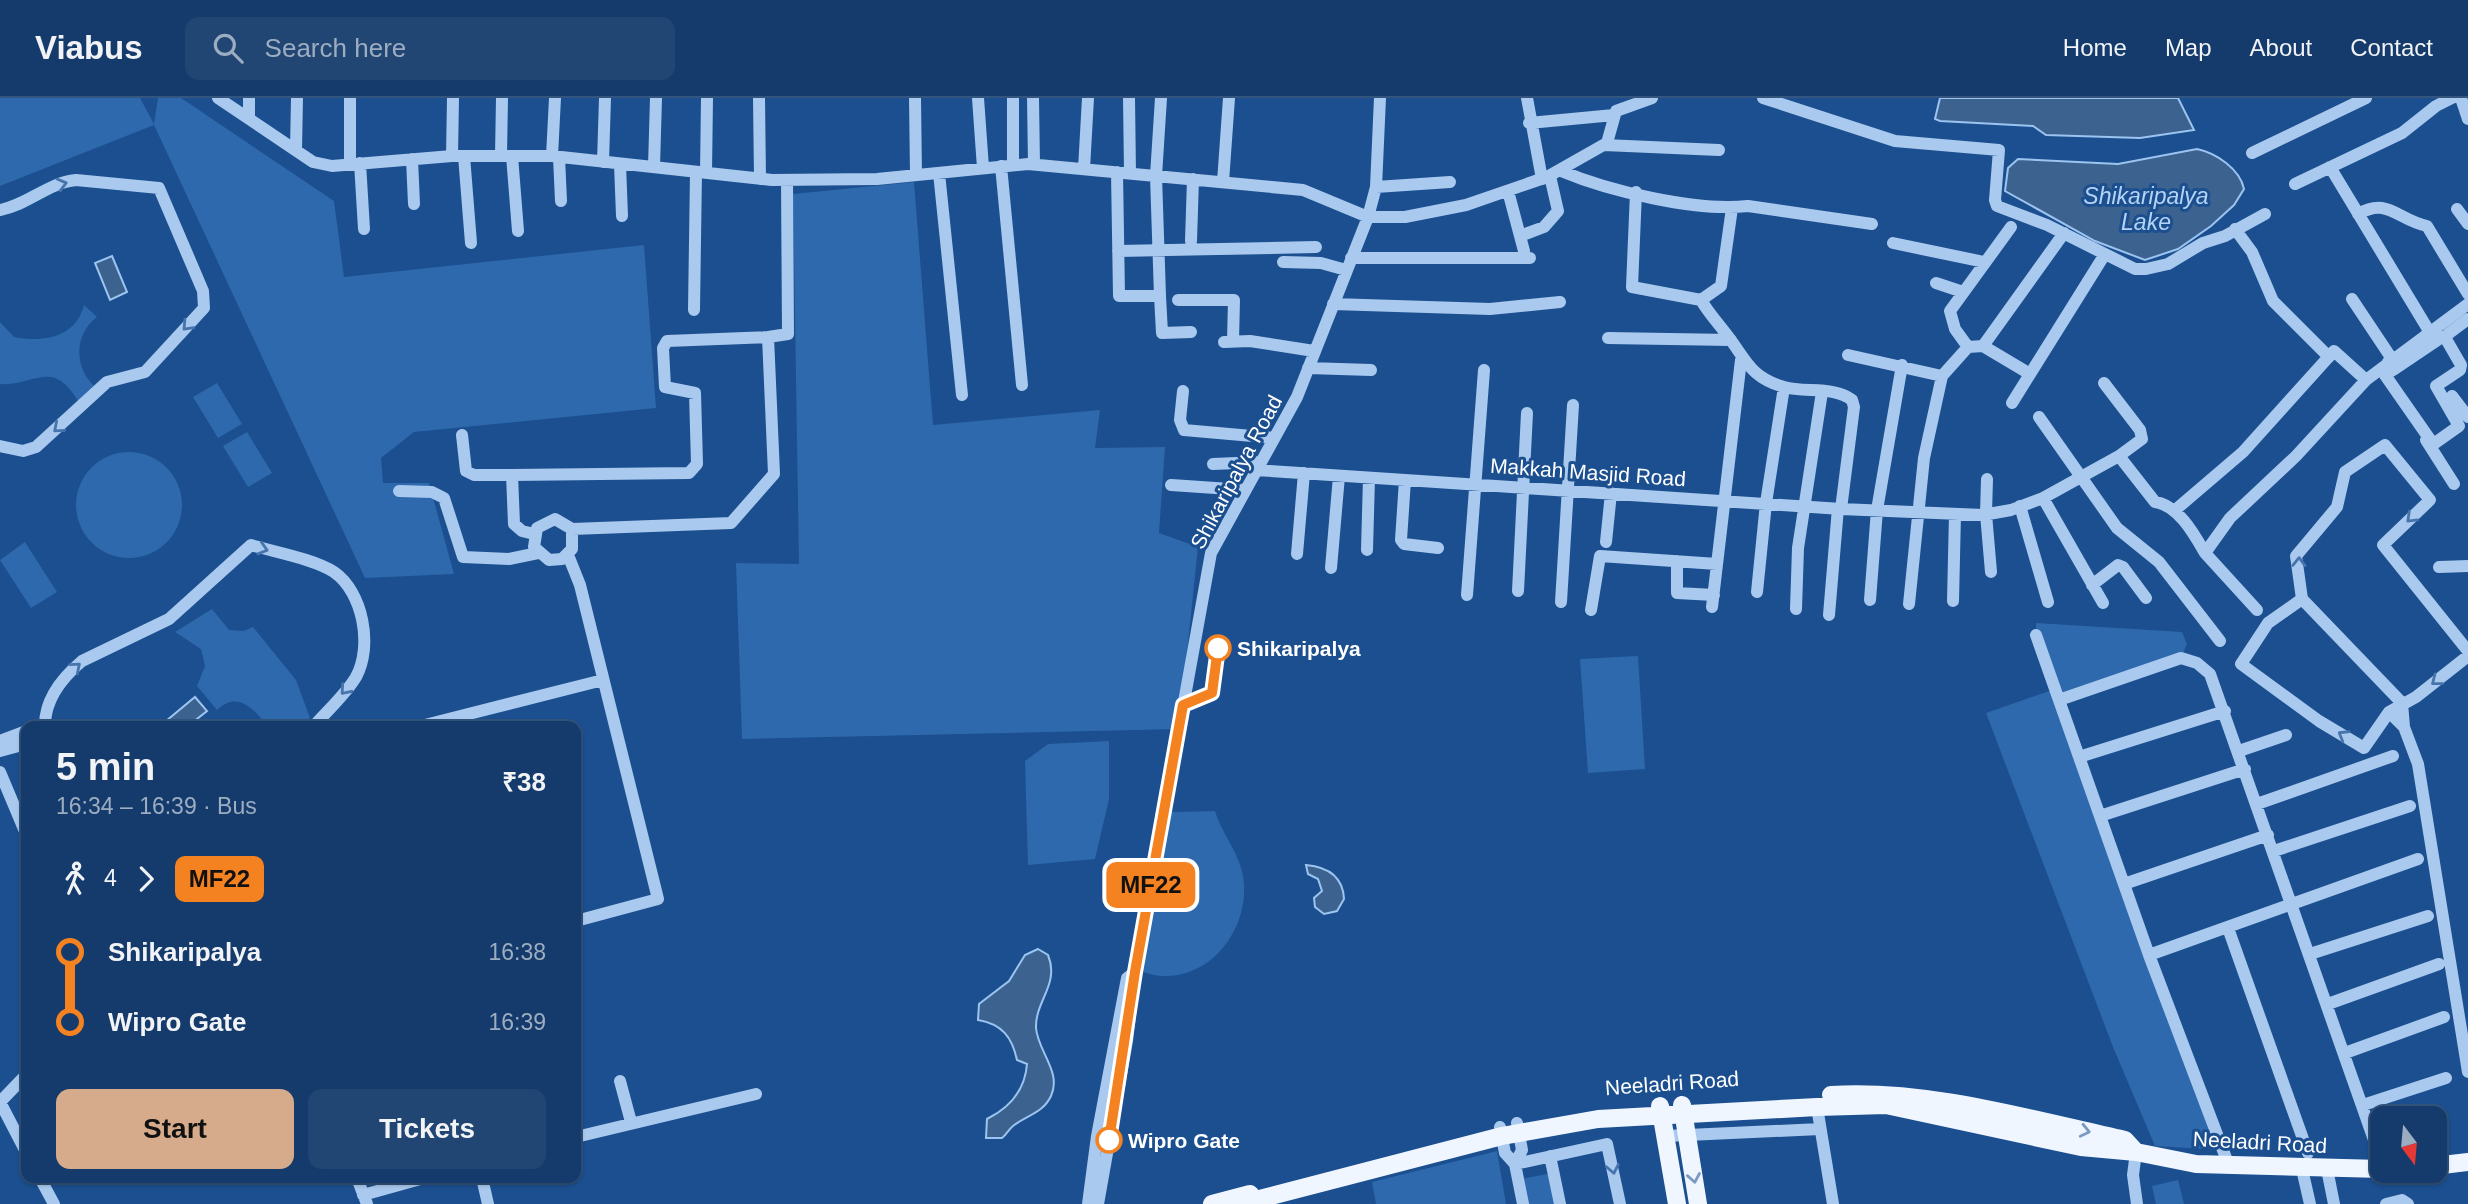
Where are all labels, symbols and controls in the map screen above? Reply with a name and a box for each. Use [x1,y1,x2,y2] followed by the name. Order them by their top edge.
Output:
[185,17,675,80] search box
[35,29,143,66] text: Viabus
[209,29,247,67] icon: search
[265,33,406,63] text: Search here
[2063,34,2127,61] text: Home
[2165,34,2212,61] text: Map
[2250,34,2312,61] text: About
[2350,34,2433,61] text: Contact
[55,177,67,192] one-way arrow
[2083,183,2209,235] water label: Shikaripalya Lake
[182,318,195,331] one-way arrow
[1186,391,1286,553] street label: Shikaripalya Road
[53,420,66,432] one-way arrow
[1489,454,1687,490] street label: Makkah Masjid Road
[2406,509,2419,522] one-way arrow
[256,540,268,555] one-way arrow
[2291,557,2307,567] one-way arrow
[1205,635,1231,661] marker: Shikaripalya
[1237,637,1361,660] place label: Shikaripalya
[68,663,81,675] one-way arrow
[2431,673,2443,686] one-way arrow
[341,681,353,694] one-way arrow
[2337,731,2350,744] one-way arrow
[56,746,155,788] text: 5 min
[502,767,546,797] text: ₹38
[56,793,257,819] text: 16:34 – 16:39 · Bus
[56,860,94,898] icon: walk
[127,860,165,898] icon: forward
[1102,862,1200,908] line badge: MF22
[104,865,117,891] text: 4
[189,865,250,892] text: MF22
[1120,871,1182,898] text: MF22
[108,937,261,967] text: Shikaripalya
[488,939,546,965] text: 16:38
[108,1007,246,1037] text: Wipro Gate
[488,1009,546,1035] text: 16:39
[1604,1067,1740,1099] street label: Neeladri Road
[56,1089,294,1169] button: Start
[308,1089,546,1169] button: Tickets
[2370,1106,2446,1183] north arrow
[2370,1106,2447,1183] map controls
[2079,1123,2091,1138] one-way arrow
[1096,1127,1122,1153] marker: Wipro Gate
[2192,1127,2328,1157] street label: Neeladri Road
[1128,1129,1240,1152] place label: Wipro Gate
[1605,1163,1620,1175] one-way arrow
[1686,1173,1701,1184] one-way arrow

